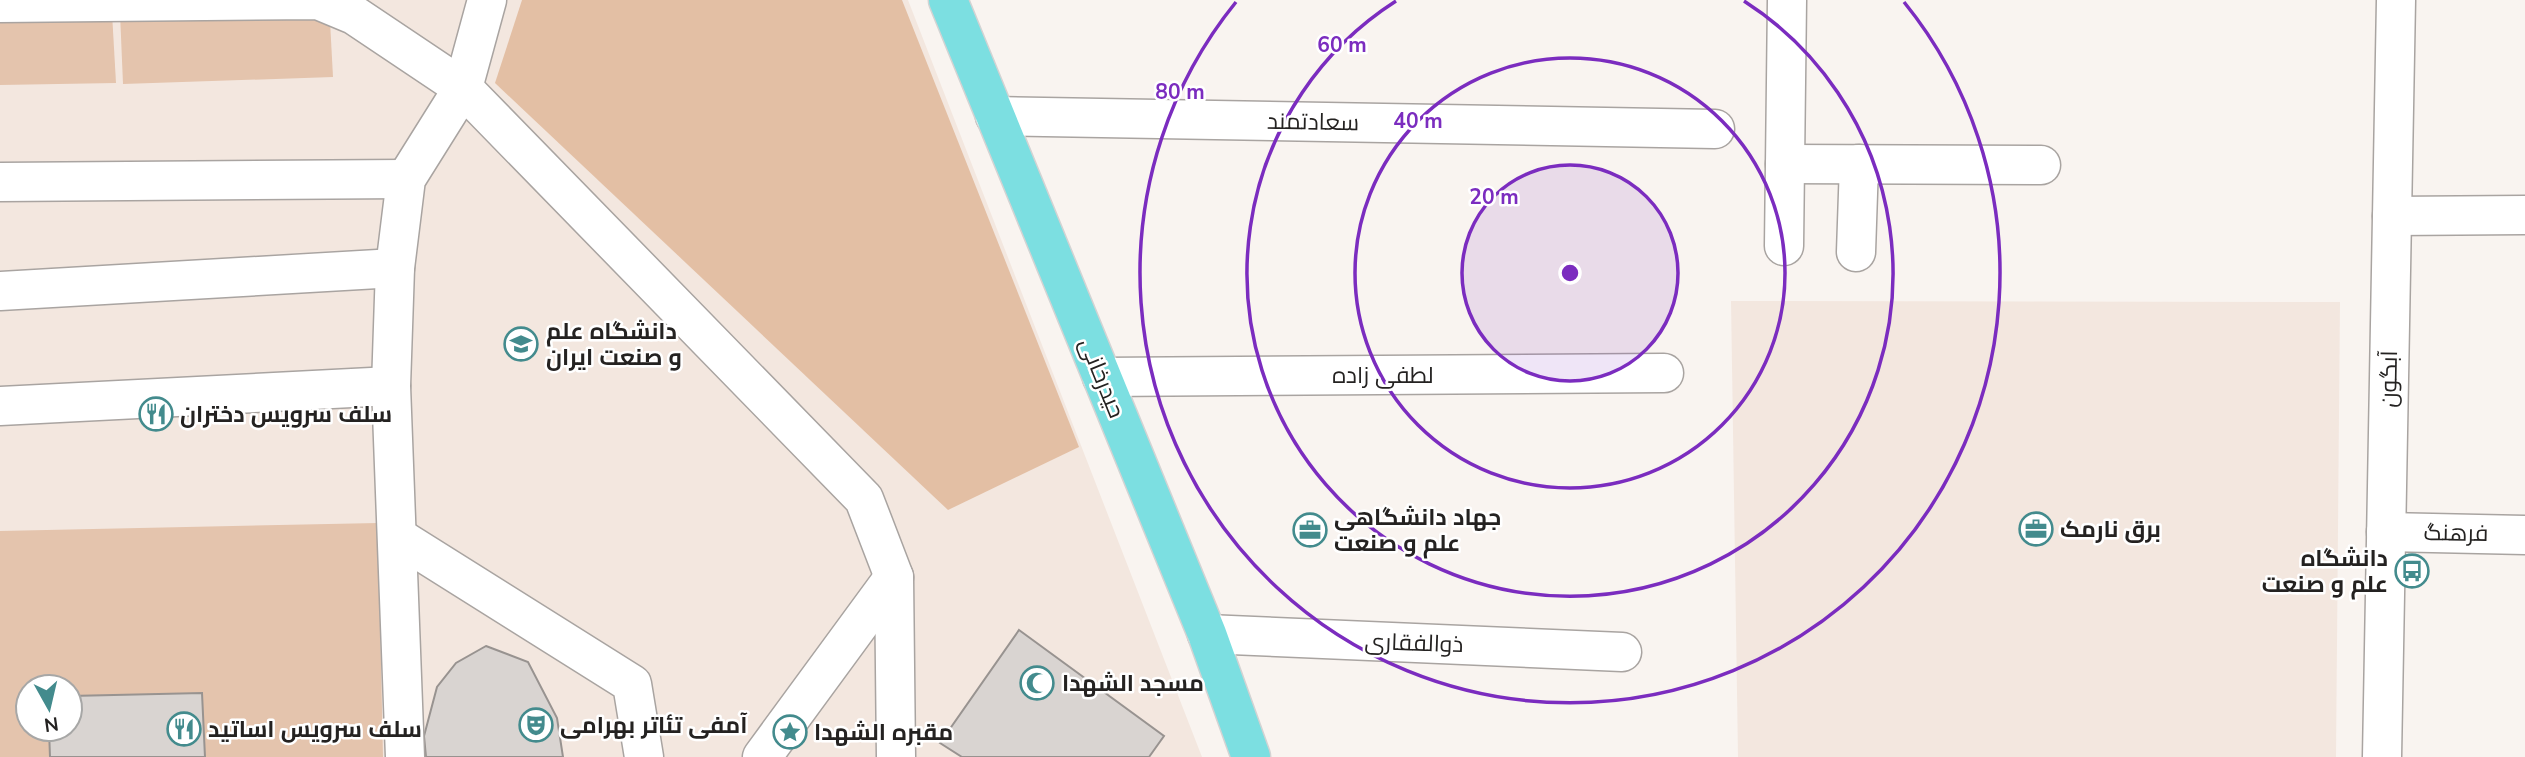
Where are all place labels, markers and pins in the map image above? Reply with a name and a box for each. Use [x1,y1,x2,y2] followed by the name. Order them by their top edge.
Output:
[1558,261,1582,285] centre of rings
[546,316,682,373] place label: دانشگاه علم و صنعت ایران
[502,325,540,363] school or university icon: دانشگاه علم و صنعت ایران
[137,395,175,433] restaurant icon: سلف سرویس دختران
[180,399,392,430] place label: سلف سرویس دختران
[1334,502,1501,559] place label: جهاد دانشگاهی علم و صنعت
[2017,510,2055,548] office icon: برق نارمک
[1291,511,1329,549] office icon: جهاد دانشگاهی علم و صنعت
[2060,514,2161,545] place label: برق نارمک
[2262,543,2388,600] place label: دانشگاه علم و صنعت
[2393,552,2431,590] bus stop icon: دانشگاه علم و صنعت
[1018,664,1056,702] mosque icon: مسجد الشهدا
[1062,668,1204,699] place label: مسجد الشهدا
[517,706,555,744] theatre icon: آمفی تئاتر بهرامی
[165,710,203,748] restaurant icon: سلف سرویس اساتید
[560,710,748,741] place label: آمفی تئاتر بهرامی
[771,713,809,751] place icon: مقبره الشهدا
[208,714,422,745] place label: سلف سرویس اساتید
[814,717,953,748] place label: مقبره الشهدا

